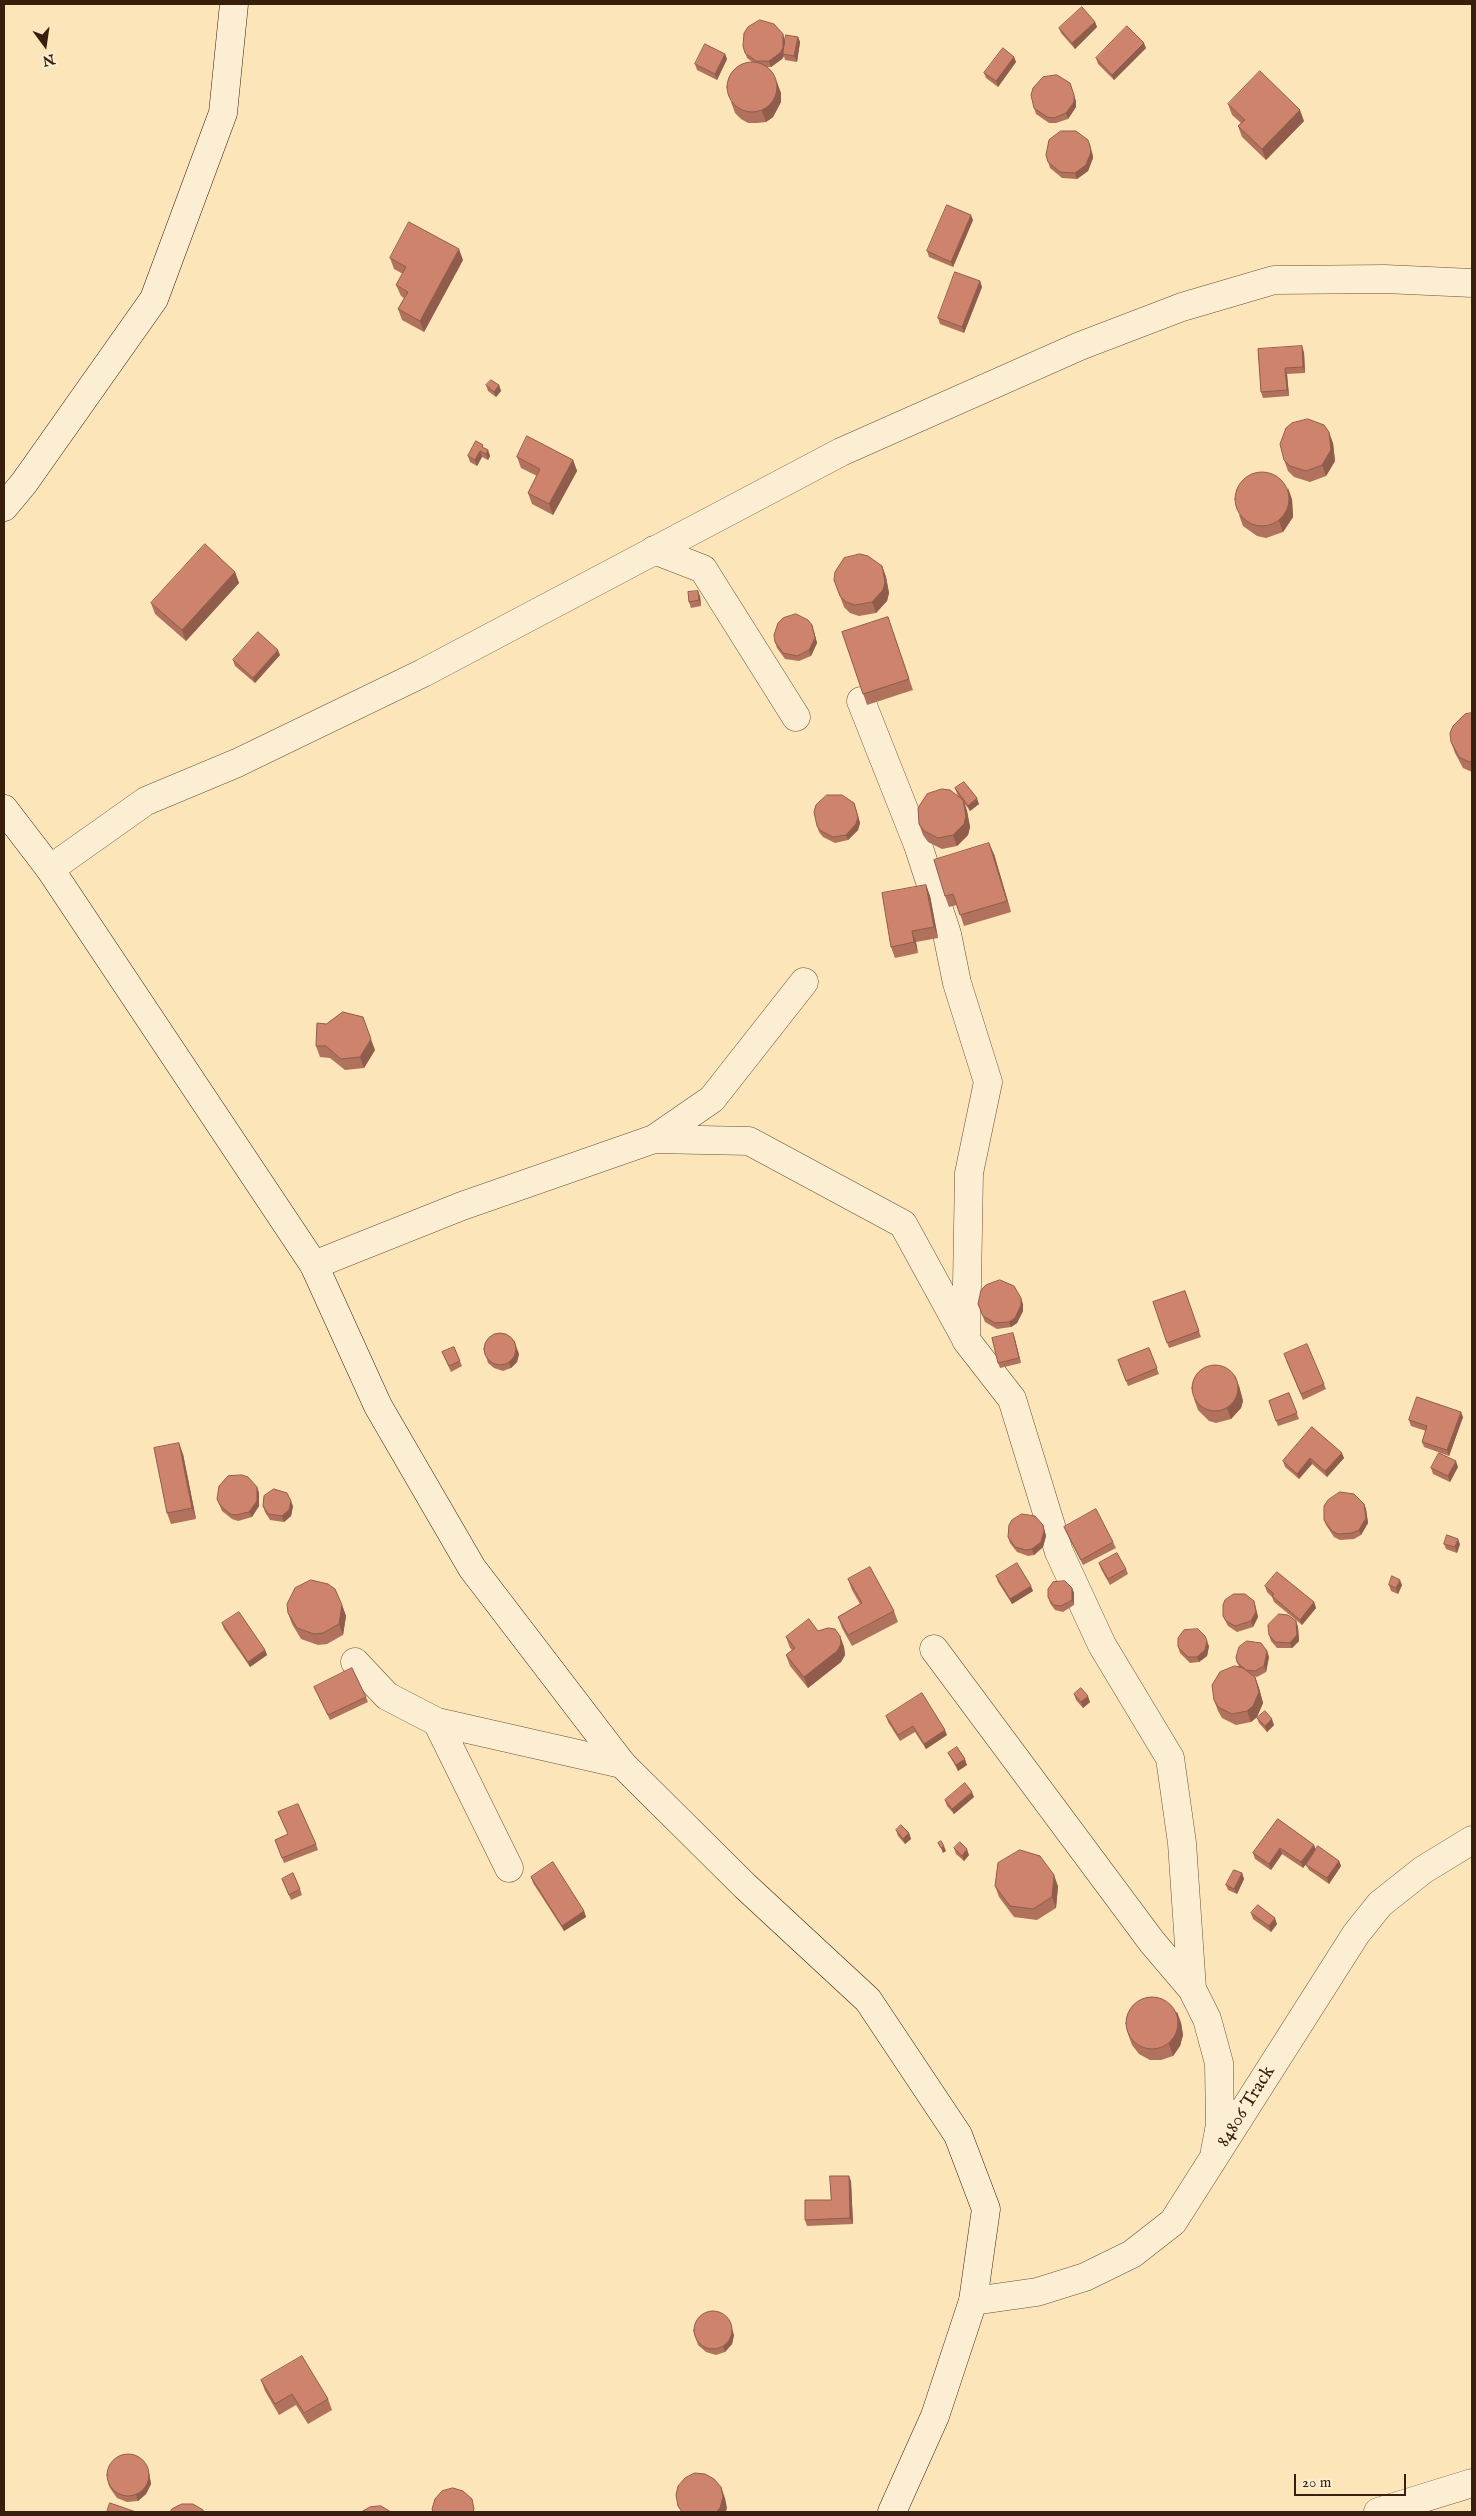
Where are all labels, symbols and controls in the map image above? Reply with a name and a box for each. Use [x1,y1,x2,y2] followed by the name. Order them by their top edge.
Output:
[20,20,70,70] north arrow
[41,49,57,70] text: N
[1213,2062,1281,2152] street label: 84806 Track
[1296,2464,1408,2496] scale bar
[1302,2473,1331,2492] text: 20 m

